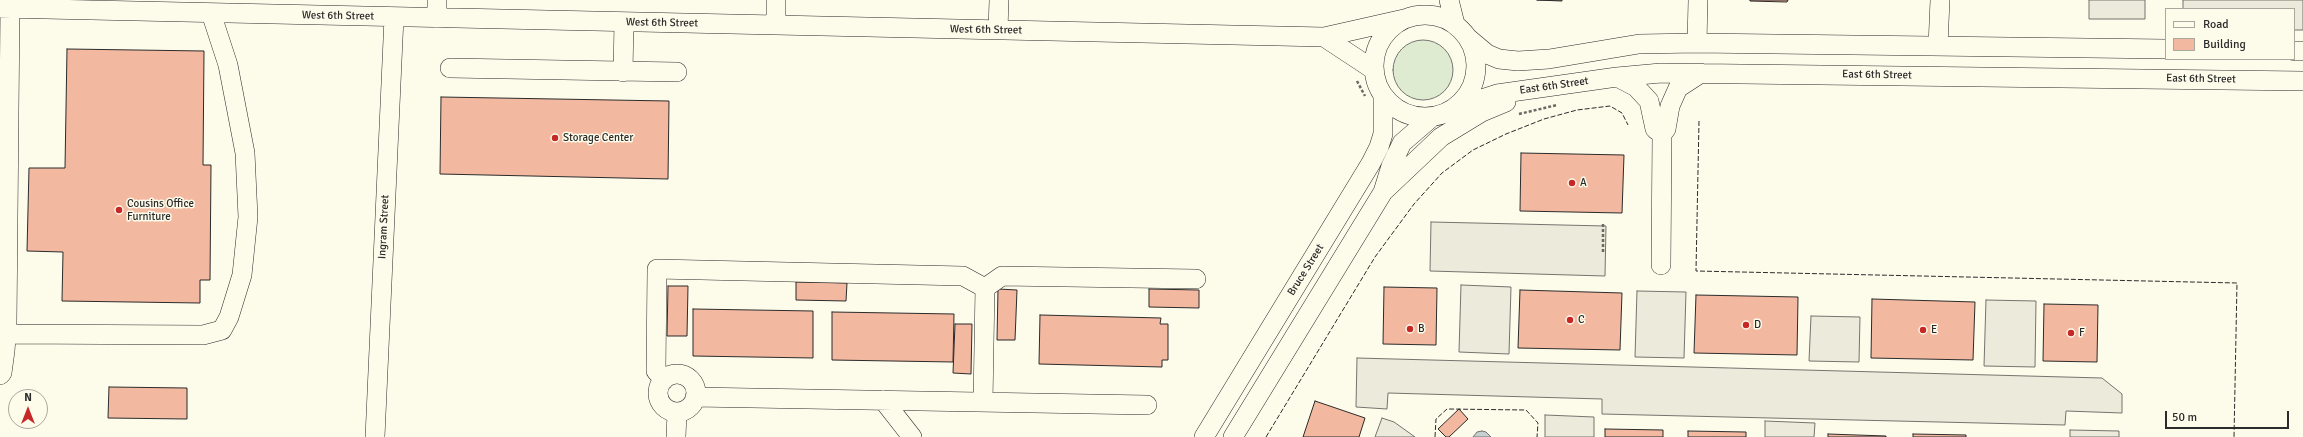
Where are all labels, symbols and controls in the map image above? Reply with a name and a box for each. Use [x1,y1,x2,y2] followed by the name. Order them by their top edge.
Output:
[2165,8,2295,60] legend
[302,9,374,23] street label: West 6th Street
[626,16,698,30] street label: West 6th Street
[2203,17,2229,32] text: Road
[950,23,1022,37] street label: West 6th Street
[2203,37,2246,52] text: Building
[1842,68,1912,82] street label: East 6th Street
[2166,72,2236,86] street label: East 6th Street
[1519,75,1589,97] street label: East 6th Street
[563,131,633,145] place label: Storage Center
[550,133,560,143] marker: Storage Center
[1580,176,1587,190] place label: A
[1567,178,1577,188] marker: A
[376,194,392,260] street label: Ingram Street
[127,197,194,223] place label: Cousins Office Furniture
[114,205,124,215] marker: Cousins Office Furniture
[1285,242,1327,298] street label: Bruce Street
[1578,313,1585,327] place label: C
[1565,315,1575,325] marker: C
[1754,318,1761,332] place label: D
[1741,320,1751,330] marker: D
[1418,322,1425,336] place label: B
[1931,323,1937,337] place label: E
[1405,324,1415,334] marker: B
[1918,325,1928,335] marker: E
[2079,326,2085,340] place label: F
[2066,328,2076,338] marker: F
[8,389,48,429] north arrow
[24,391,32,404] text: N
[2167,403,2291,429] scale bar
[2172,410,2197,425] text: 50 m

